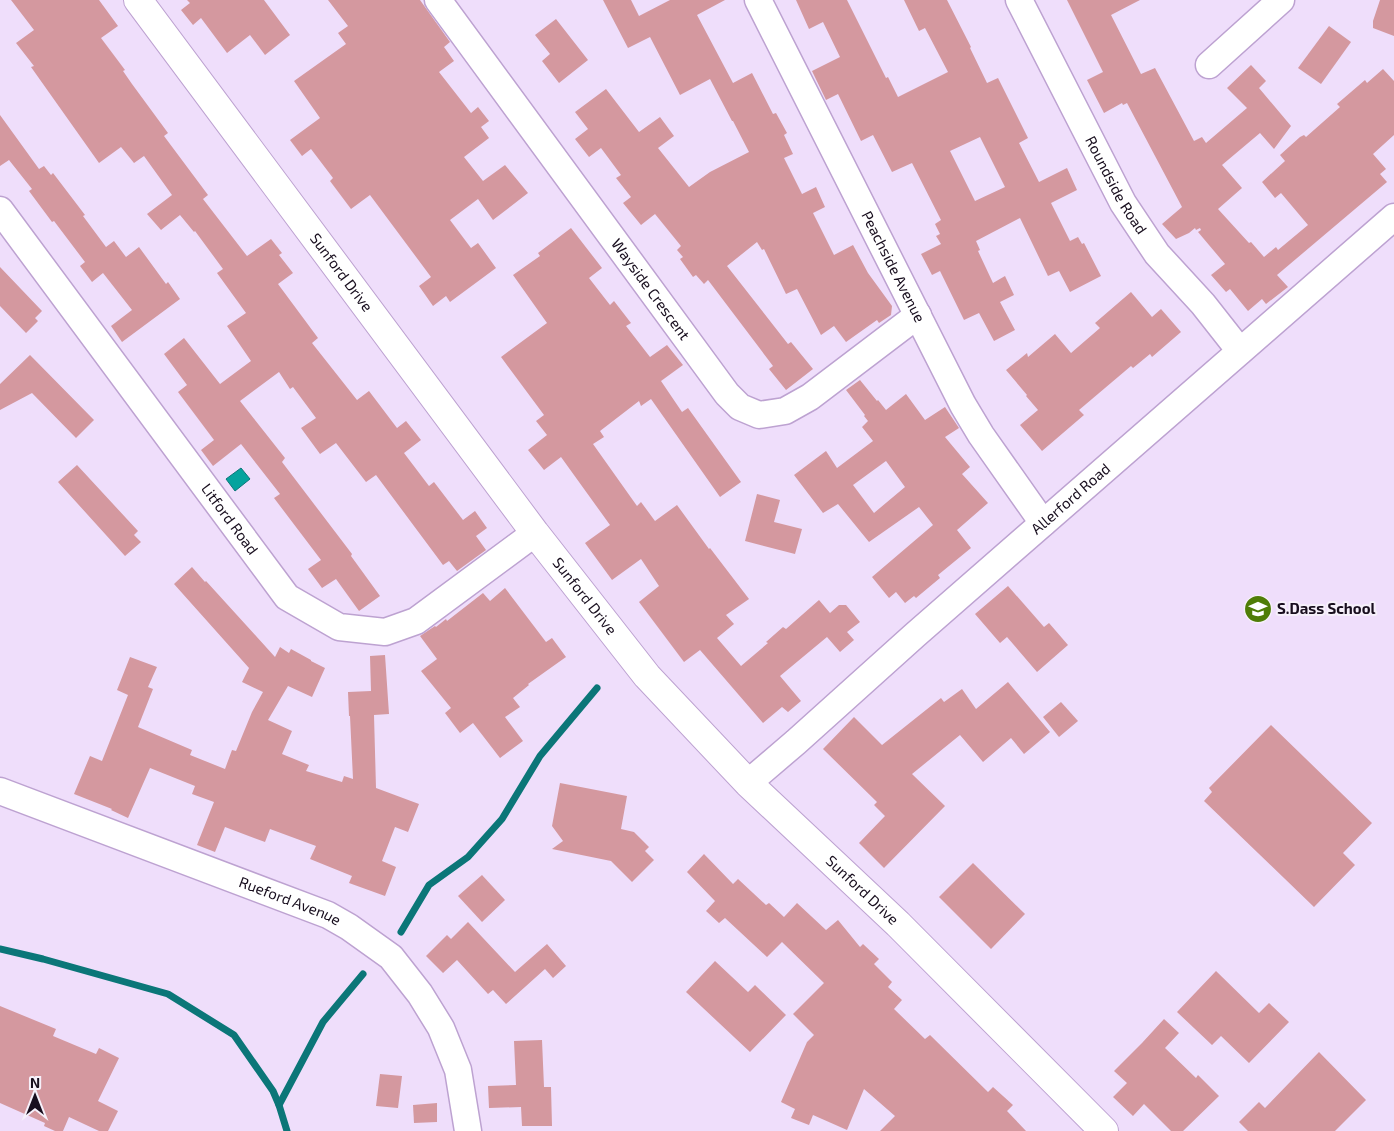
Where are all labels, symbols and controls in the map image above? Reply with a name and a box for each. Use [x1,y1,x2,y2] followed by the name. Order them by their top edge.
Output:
[1082,133,1151,237] street label: Roundside Road
[858,208,930,325] street label: Peachside Avenue
[307,229,377,315] street label: Sunford Drive
[608,235,694,343] street label: Wayside Crescent
[1027,459,1113,538] street label: Allerford Road
[198,480,262,558] street label: Litford Road
[550,553,621,638] street label: Sunford Drive
[1243,594,1273,624] school or university icon: S.Dass School
[1277,599,1376,617] place label: S.Dass School
[823,851,903,928] street label: Sunford Drive
[237,872,344,929] street label: Rueford Avenue
[10,1071,60,1121] north arrow
[30,1074,40,1091] text: N

